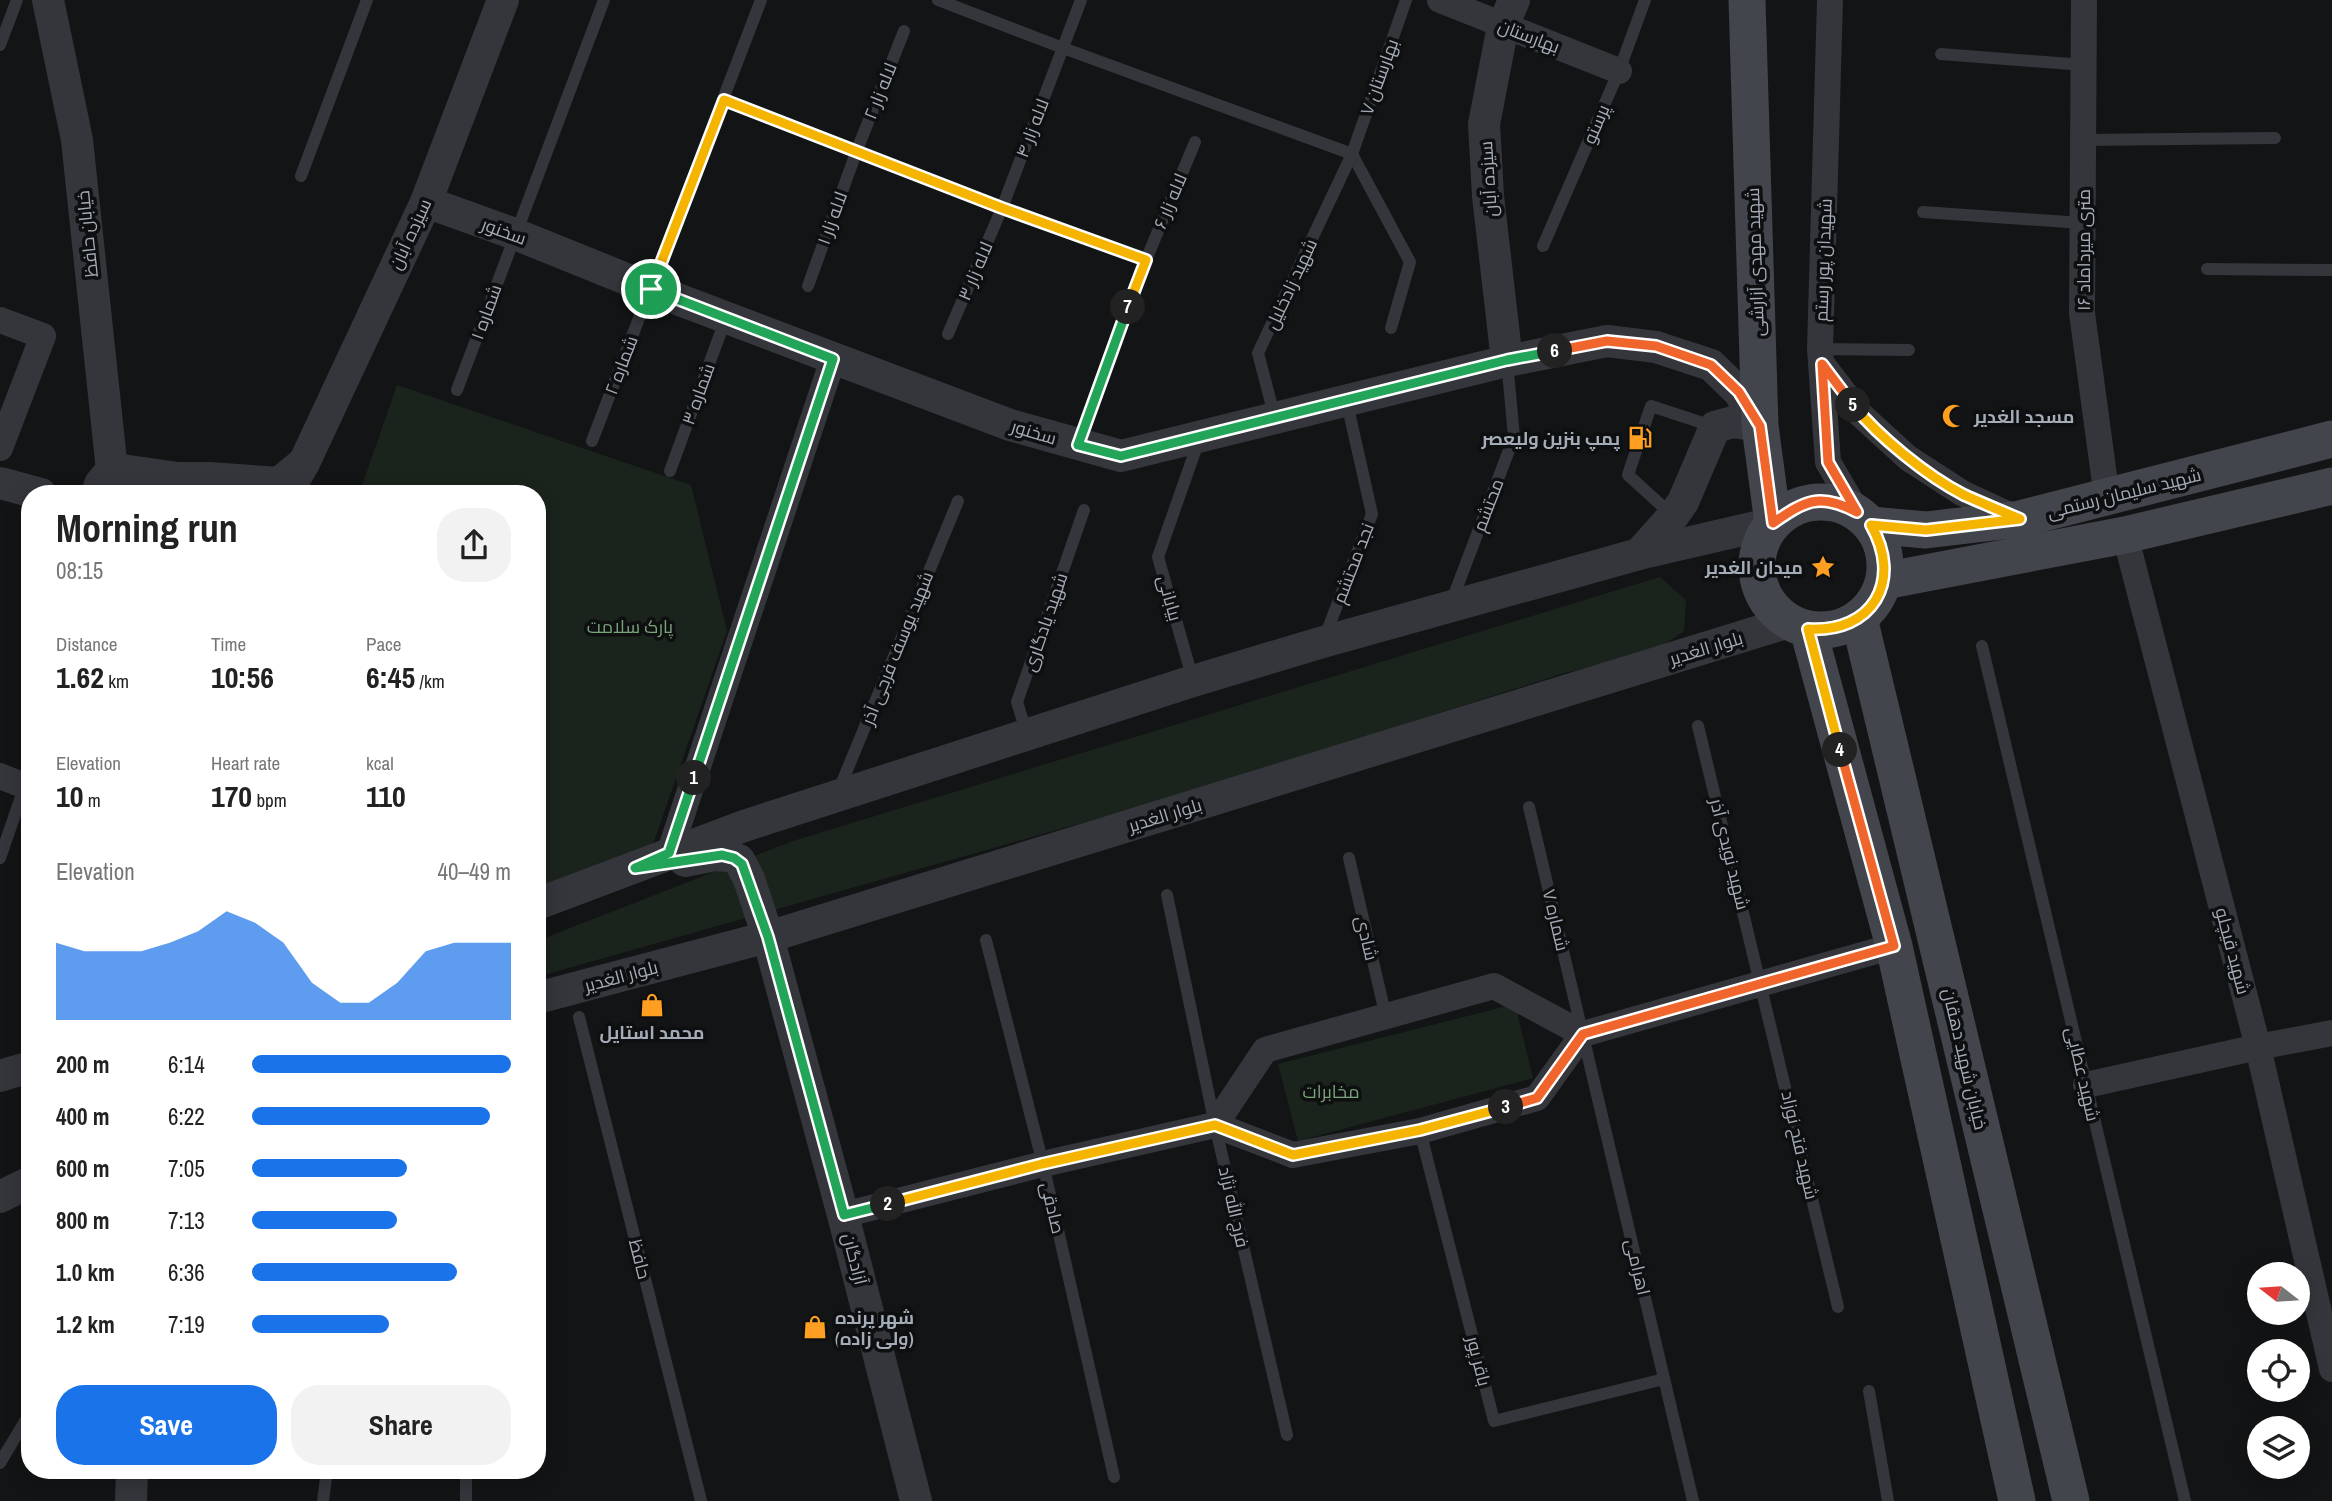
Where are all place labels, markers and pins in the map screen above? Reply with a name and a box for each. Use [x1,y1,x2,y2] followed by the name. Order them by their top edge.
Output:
[621,259,681,319] pin
[1110,290,1146,324] pin: 7
[1538,334,1572,368] pin: 6
[1836,388,1870,422] pin: 5
[1940,402,1968,430] mosque icon: مسجد الغدیر
[1973,404,2075,429] place label: مسجد الغدیر
[1626,424,1654,452] fuel station icon: پمپ بنزین ولیعصر
[1480,426,1620,451] place label: پمپ بنزین ولیعصر
[1809,553,1837,581] place icon: میدان الغدیر
[1704,555,1803,580] place label: میدان الغدیر
[1822,732,1857,768] pin: 4
[676,760,712,796] pin: 1
[638,991,666,1019] shop icon: محمد استایل
[599,1020,705,1045] place label: محمد استایل
[1488,1090,1524,1124] pin: 3
[870,1186,906,1222] pin: 2
[835,1305,914,1351] place label: شهر پرنده (ولی زاده)
[801,1313,829,1341] shop icon: شهر پرنده (ولی زاده)

